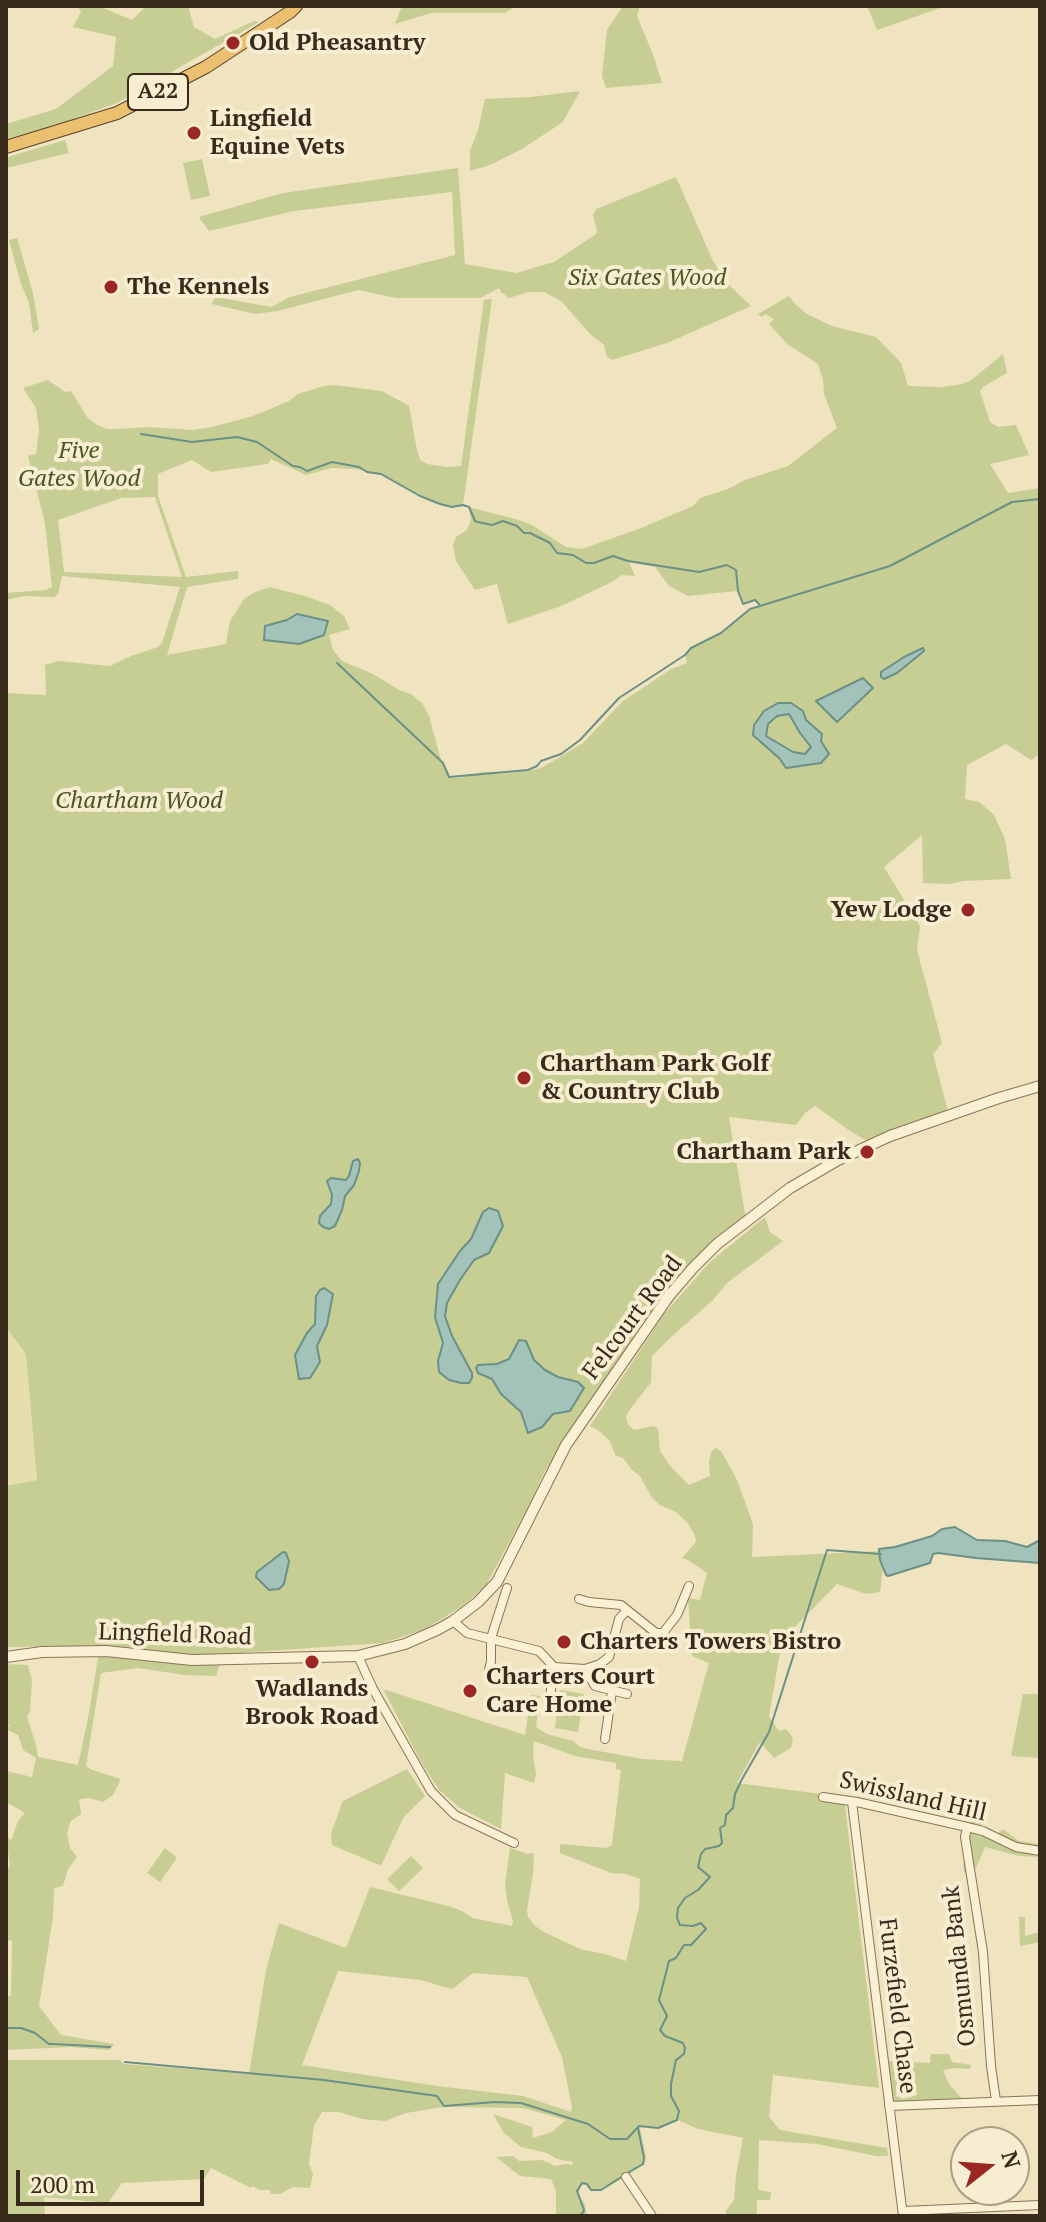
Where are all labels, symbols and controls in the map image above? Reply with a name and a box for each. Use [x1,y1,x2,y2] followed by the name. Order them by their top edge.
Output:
[249,29,425,57] place label: Old Pheasantry
[224,34,242,52] marker: Old Pheasantry
[128,74,188,110] road number: A22
[210,105,345,161] place label: Lingfield Equine Vets
[185,124,203,142] marker: Lingfield Equine Vets
[568,264,726,292] park label: Six Gates Wood
[127,273,269,301] place label: The Kennels
[102,278,120,296] marker: The Kennels
[18,437,140,493] park label: Five Gates Wood
[55,787,223,815] park label: Chartham Wood
[831,896,952,924] place label: Yew Lodge
[959,901,977,919] marker: Yew Lodge
[540,1050,769,1106] place label: Chartham Park Golf & Country Club
[515,1069,533,1087] marker: Chartham Park Golf & Country Club
[676,1138,851,1166] place label: Chartham Park
[858,1143,876,1161] marker: Chartham Park
[577,1250,689,1386] street label: Felcourt Road
[98,1618,252,1652] street label: Lingfield Road
[580,1628,841,1656] place label: Charters Towers Bistro
[555,1633,573,1651] marker: Charters Towers Bistro
[303,1653,321,1671] marker: Wadlands Brook Road
[486,1663,655,1719] place label: Charters Court Care Home
[245,1675,379,1731] place label: Wadlands Brook Road
[461,1682,479,1700] marker: Charters Court Care Home
[837,1766,989,1828] street label: Swissland Hill
[937,1884,983,2048] street label: Osmunda Bank
[872,1917,922,2095] street label: Furzefield Chase
[950,2126,1030,2206] north arrow
[995,2147,1028,2172] text: N
[20,2154,208,2204] scale bar
[30,2168,95,2200] text: 200 m

